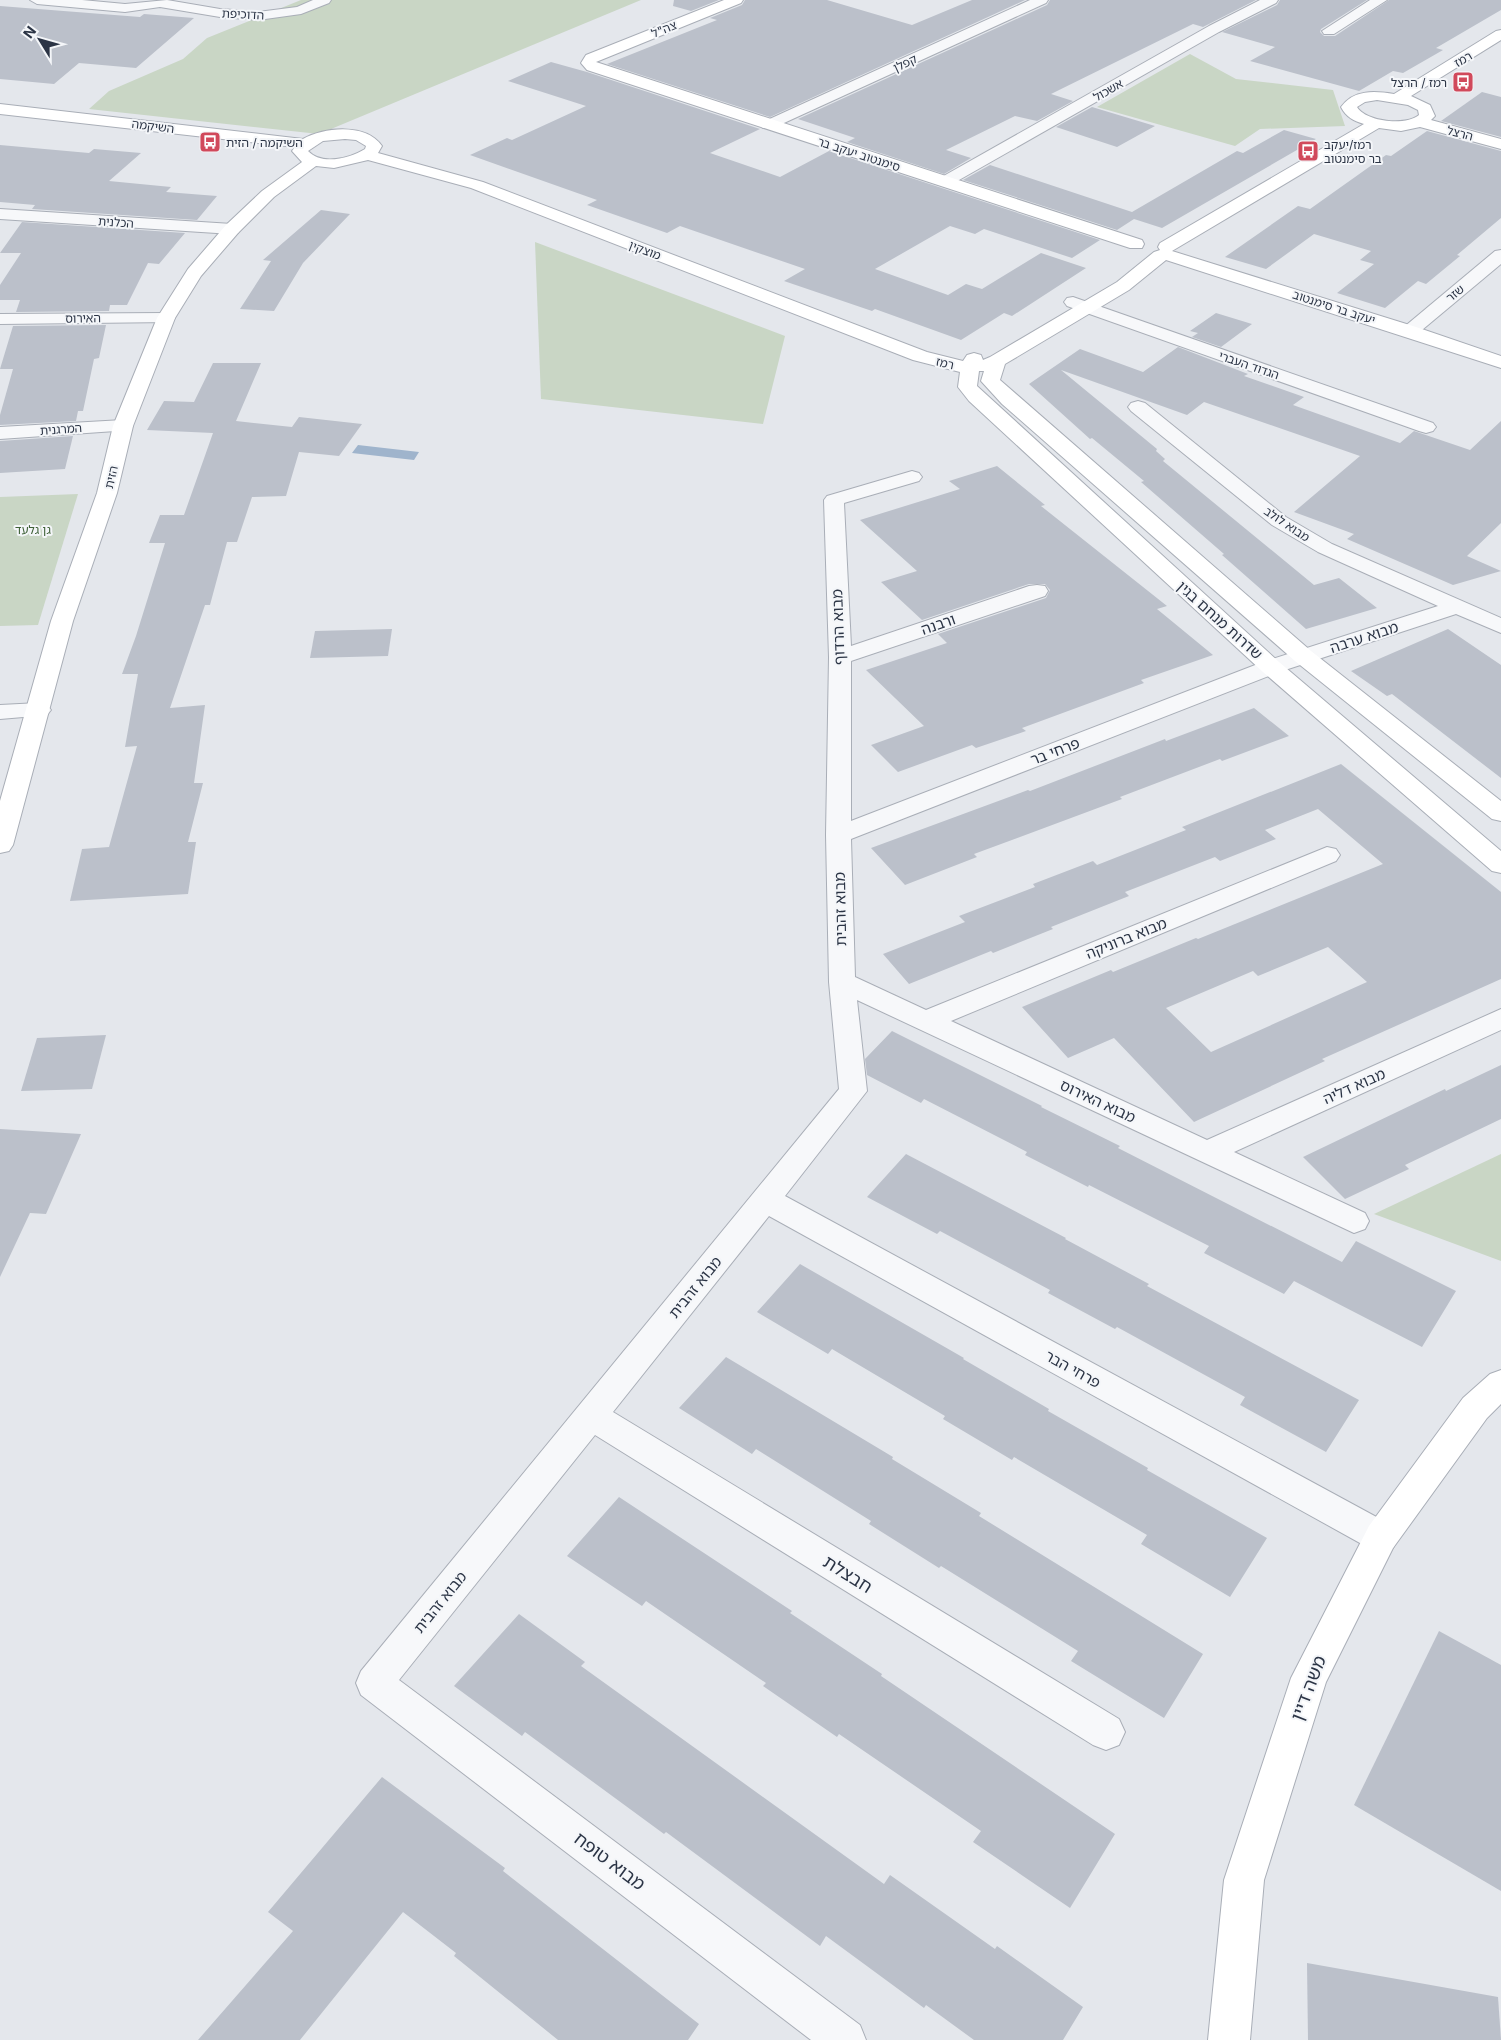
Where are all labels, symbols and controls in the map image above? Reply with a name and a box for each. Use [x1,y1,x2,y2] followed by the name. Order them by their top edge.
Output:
[221,5,265,23] street label: הדוכיפת
[15,15,65,65] north arrow
[649,17,679,41] street label: צה"ל
[19,22,39,41] text: N
[1451,48,1475,70] street label: רמז
[891,51,920,75] street label: קפלן
[1451,70,1475,94] bus stop icon: רמז / הרצל
[1090,75,1126,104] street label: אשכול
[1391,75,1447,90] place label: רמז / הרצל
[131,116,175,136] street label: השיקמה
[1445,122,1475,144] street label: הרצל
[198,130,222,154] bus stop icon: השיקמה / הזית
[816,134,903,175] street label: סימנטוב יעקב בר
[226,135,303,150] place label: השיקמה / הזית
[1324,137,1382,166] place label: רמז/יעקב בר סימנטוב
[1296,139,1320,163] bus stop icon: רמז/יעקב בר סימנטוב
[98,213,134,231] street label: הכלנית
[627,237,663,263] street label: מוצקין
[1443,281,1467,305] street label: שזר
[1291,287,1377,327] street label: יעקב בר סימנטוב
[65,310,101,326] street label: האירוס
[1217,348,1281,382] street label: הגדוד העברי
[935,354,955,372] street label: רמז
[39,420,83,438] street label: המרגנית
[101,464,121,490] street label: הזית
[1261,503,1313,545] street label: מבוא לולב
[15,522,52,537] park label: גן גלעד
[1173,577,1267,663] street label: שדרות מנחם בגין
[827,589,849,665] street label: מבוא הרדוף
[918,609,958,639] street label: ורבנה
[1327,617,1401,657] street label: מבוא ערבה
[1028,733,1082,769] street label: פרחי בר
[830,872,850,946] street label: מבוא זהבית
[1083,913,1170,963] street label: מבוא ברוניקה
[1320,1064,1388,1108] street label: מבוא דליה
[1057,1075,1139,1127] street label: מבוא האירוס
[664,1252,726,1322] street label: מבוא זהבית
[1042,1346,1104,1392] street label: פרחי הבר
[820,1551,876,1597] street label: חבצלת
[409,1567,471,1637] street label: מבוא זהבית
[1286,1653,1330,1723] street label: משה דיין
[570,1828,650,1895] street label: מבוא טופח

